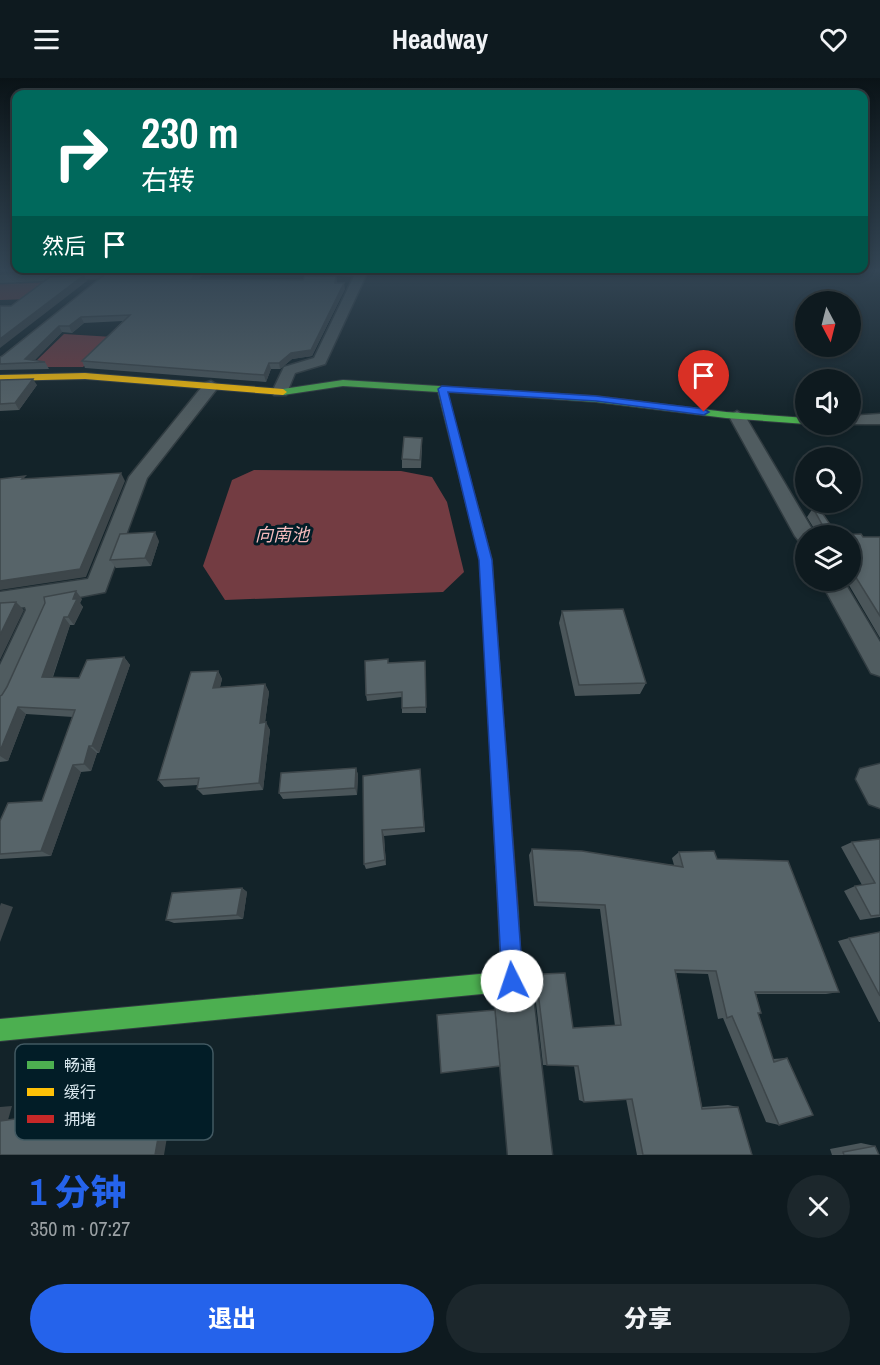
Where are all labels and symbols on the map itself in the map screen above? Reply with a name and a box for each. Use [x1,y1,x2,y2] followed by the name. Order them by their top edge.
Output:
[795,291,861,357] north arrow
[678,350,729,412] pin
[255,522,311,547] water label: 向南池
[480,949,544,1013] position arrow
[15,1044,213,1140] legend
[64,1054,96,1076] text: 畅通
[64,1081,96,1103] text: 缓行
[64,1108,96,1130] text: 拥堵

